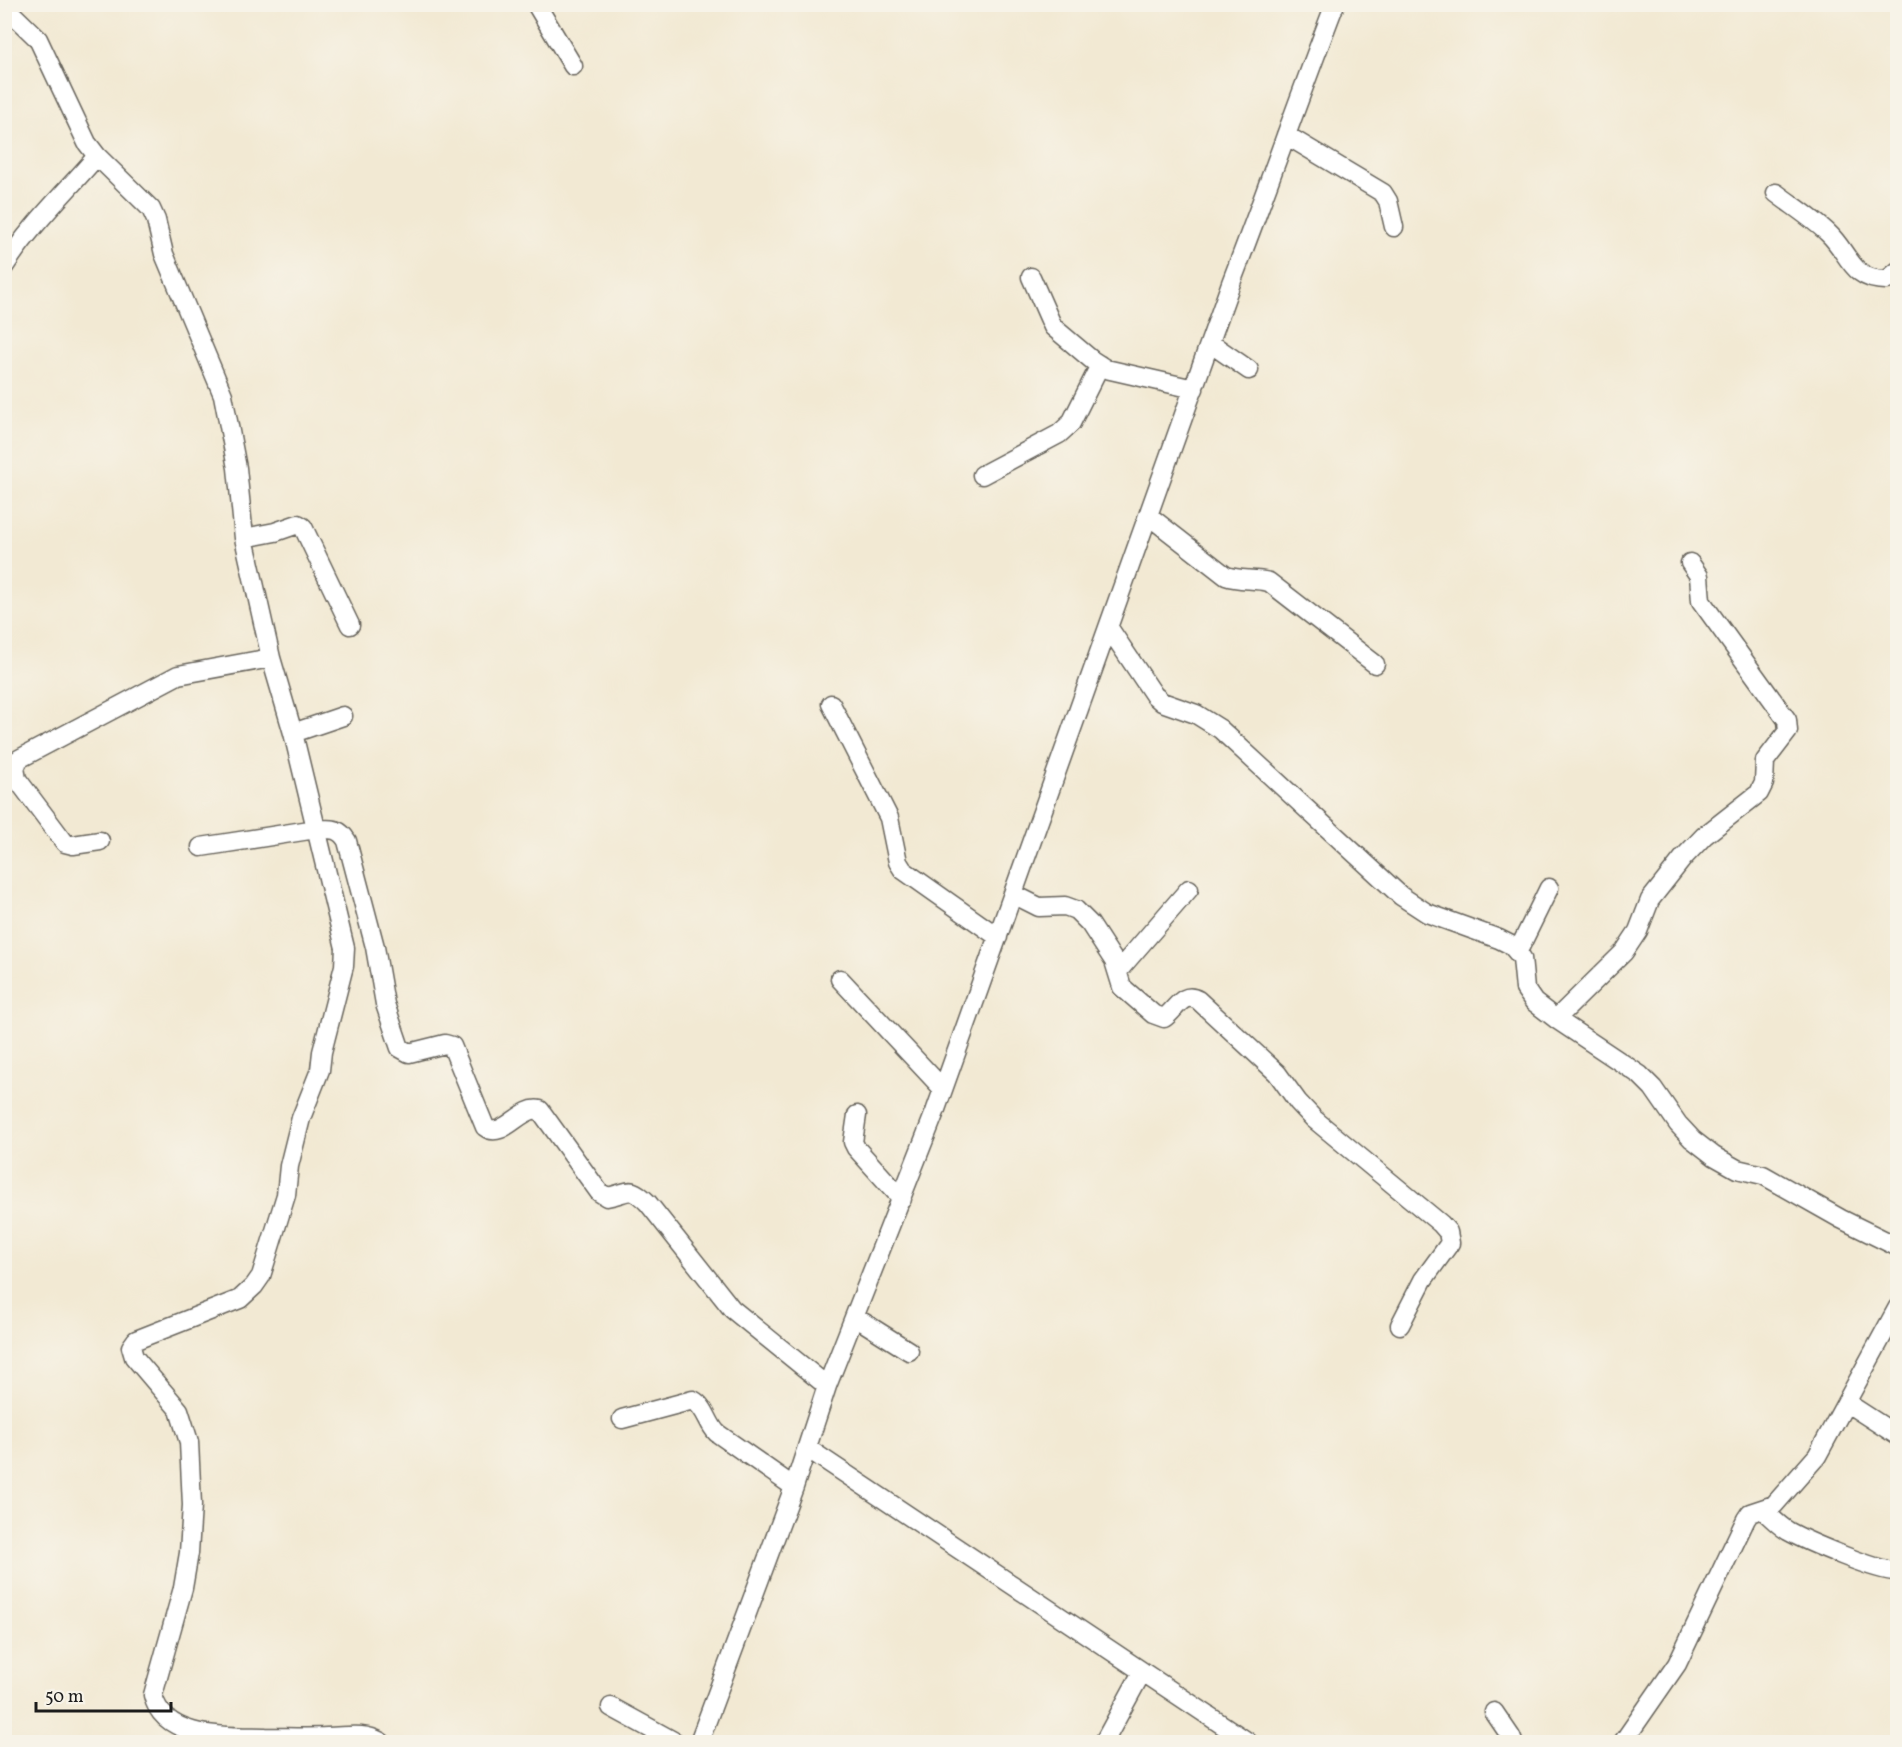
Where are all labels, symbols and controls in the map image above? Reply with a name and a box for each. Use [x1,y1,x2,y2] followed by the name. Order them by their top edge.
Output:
[36,1675,171,1713] scale bar
[45,1685,84,1710] text: 50 m

